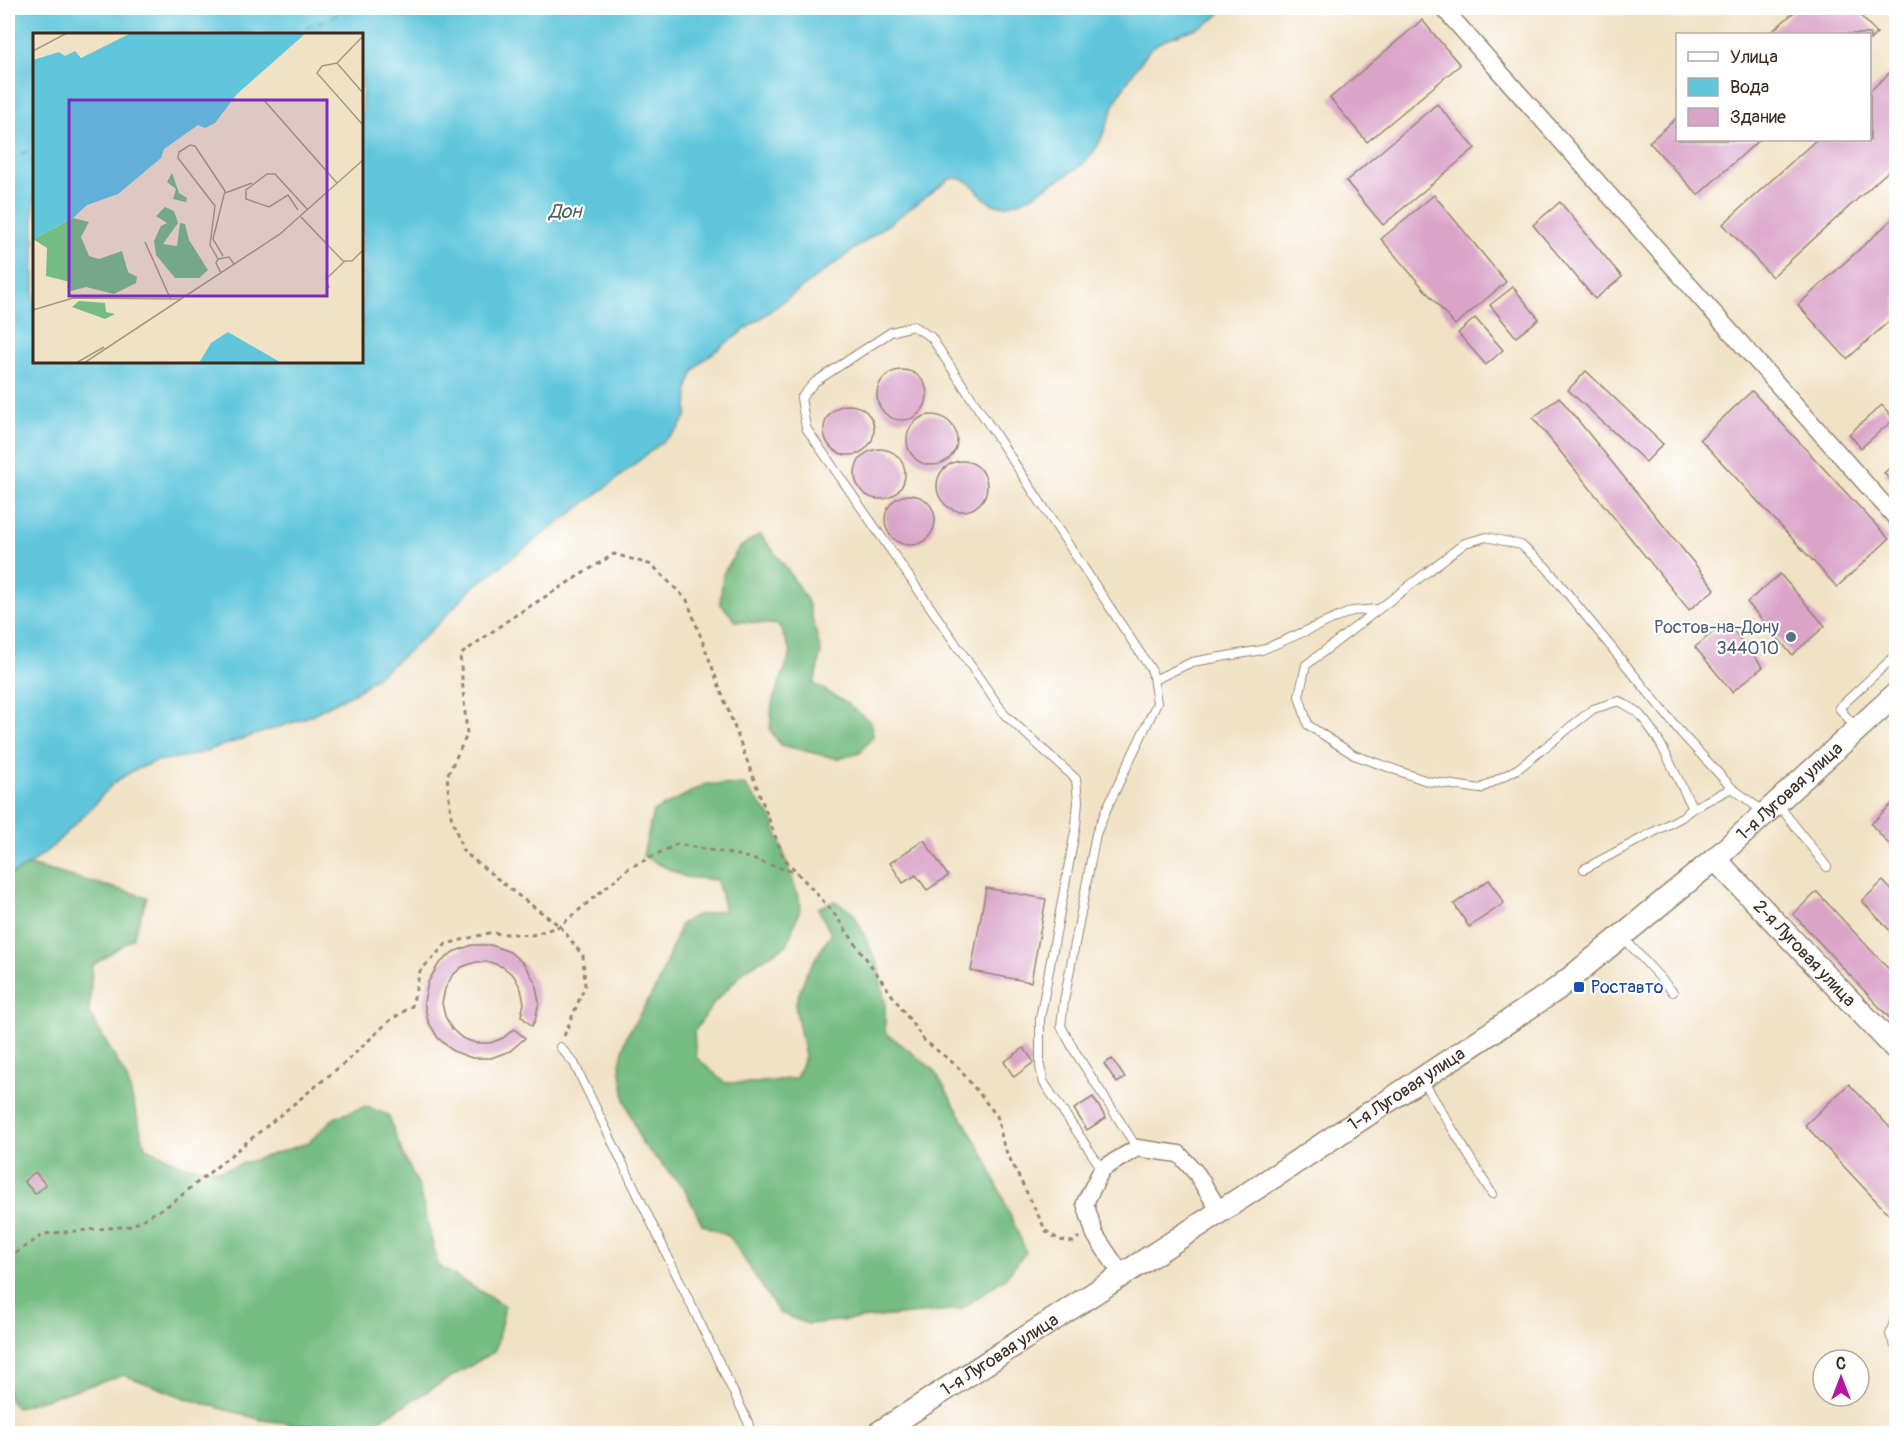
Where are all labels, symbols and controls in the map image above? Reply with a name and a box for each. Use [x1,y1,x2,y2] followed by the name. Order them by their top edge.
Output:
[33,33,363,363] inset map
[1676,33,1871,141] legend
[1730,46,1778,69] text: Улица
[1730,76,1769,99] text: Вода
[1730,106,1786,129] text: Здание
[548,199,583,224] water label: Дон
[1654,616,1779,660] place label: Ростов-на-Дону 344010
[1784,630,1798,644] marker: Ростов-на-Дону 344010
[1732,737,1848,846] street label: 1-я Луговая улица
[1748,895,1861,1012] street label: 2-я Луговая улица
[1591,976,1664,999] place label: Роставто
[1572,980,1586,994] marker: Роставто
[1344,1042,1470,1136] street label: 1-я Луговая улица
[937,1308,1063,1402] street label: 1-я Луговая улица
[1811,1348,1871,1408] north arrow
[1836,1354,1846,1374] text: С

